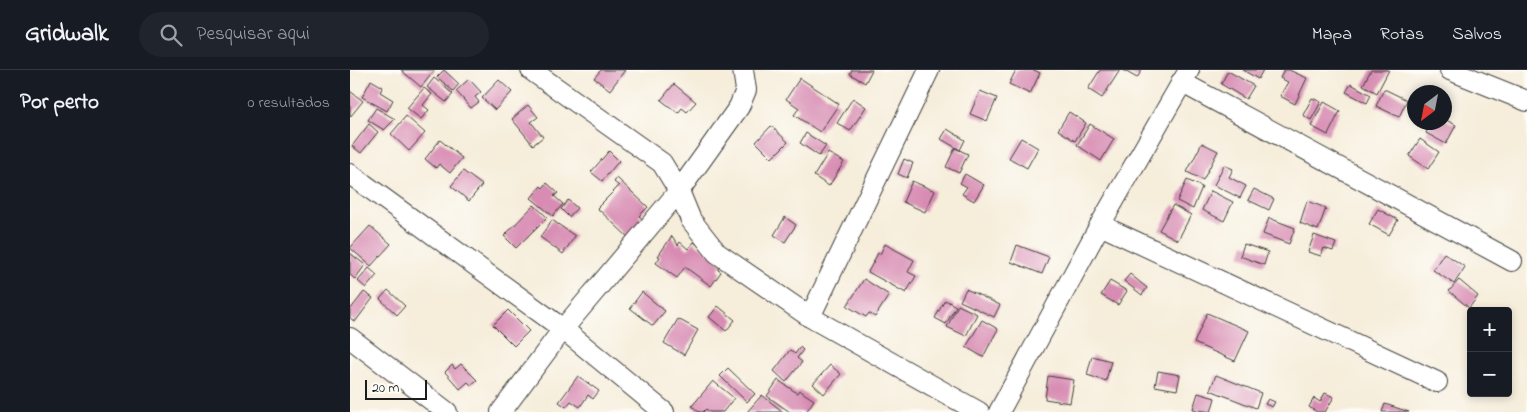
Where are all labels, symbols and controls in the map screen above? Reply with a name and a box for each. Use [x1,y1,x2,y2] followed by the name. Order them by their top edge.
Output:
[139,12,489,57] search box
[25,17,109,52] text: Gridwalk
[157,21,185,49] icon: search
[197,21,310,48] text: Pesquisar aqui
[1312,22,1352,48] text: Mapa
[1380,22,1424,48] text: Rotas
[1452,22,1502,48] text: Salvos
[1407,85,1452,130] north arrow
[20,88,99,118] text: Por perto
[248,91,330,115] text: 0 resultados
[1467,307,1512,397] map controls
[1467,307,1512,352] button: +
[1467,352,1512,397] button: −
[365,377,428,400] scale bar
[372,378,399,399] text: 20 m

